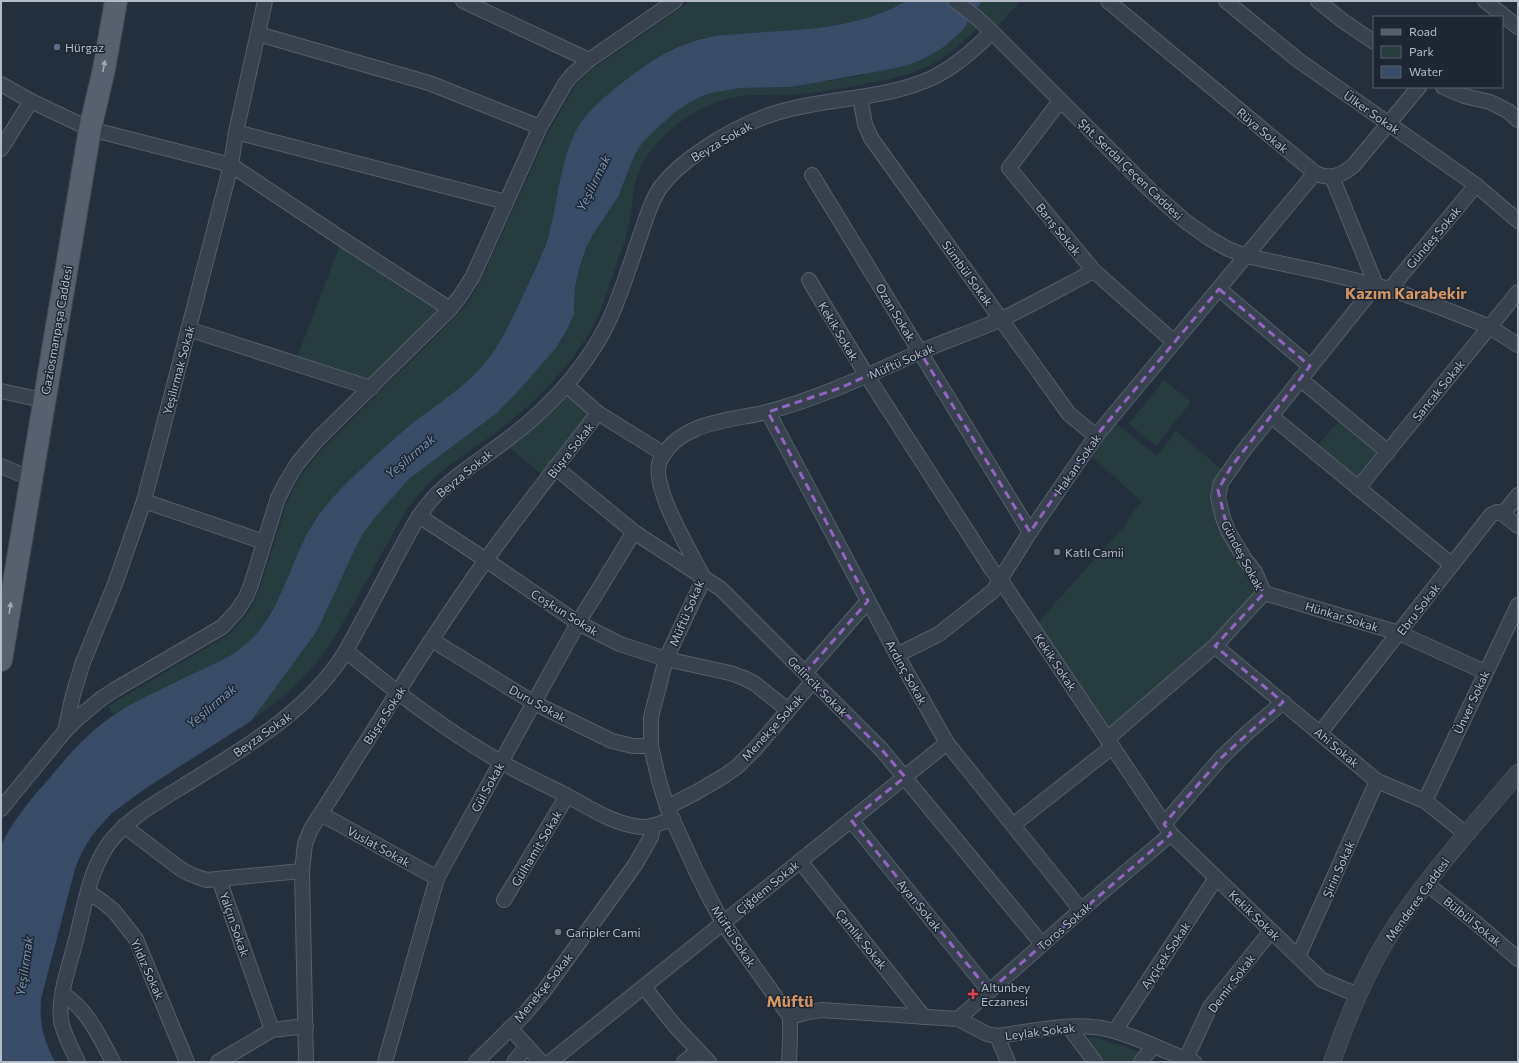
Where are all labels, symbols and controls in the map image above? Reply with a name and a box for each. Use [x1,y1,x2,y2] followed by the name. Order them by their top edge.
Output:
[1373,16,1503,88] legend
[1409,24,1437,38] text: Road
[65,40,104,54] place label: Hürgaz
[52,42,62,52] marker: Hürgaz
[1409,44,1435,58] text: Park
[101,60,107,72] one-way arrow
[1409,64,1443,78] text: Water
[1341,88,1403,137] street label: Ülker Sokak
[1234,104,1292,156] street label: Rüya Sokak
[1076,115,1186,223] street label: Şht. Serdal Çeçen Caddesi
[688,118,754,164] street label: Beyza Sokak
[573,151,614,214] water label: Yeşilırmak
[1034,200,1085,258] street label: Barış Sokak
[1403,203,1463,271] street label: Gündeş Sokak
[940,238,997,309] street label: Sümbül Sokak
[38,264,74,396] street label: Gaziosmanpaşa Caddesi
[873,281,919,344] street label: Ozan Sokak
[1345,283,1467,302] district label: Kazım Karabekir
[816,299,862,363] street label: Kekik Sokak
[159,323,197,416] street label: Yeşilırmak Sokak
[866,340,936,382] street label: Müftü Sokak
[1409,356,1467,423] street label: Sancak Sokak
[544,419,596,481] street label: Büşra Sokak
[382,430,439,482] water label: Yeşilırmak
[1051,431,1103,497] street label: Hakan Sokak
[433,446,495,500] street label: Beyza Sokak
[1219,518,1267,593] street label: Gündeş Sokak
[1065,545,1124,559] place label: Katlı Camii
[1052,547,1062,557] marker: Katlı Camii
[666,577,706,648] street label: Müftü Sokak
[1394,580,1443,638] street label: Ebru Sokak
[529,586,602,638] street label: Coşkun Sokak
[1304,598,1381,634] street label: Hünkar Sokak
[7,602,13,614] one-way arrow
[1032,631,1080,694] street label: Kekik Sokak
[884,637,931,707] street label: Ardınç Sokak
[785,653,851,719] street label: Gelincik Sokak
[1450,668,1492,736] street label: Ünver Sokak
[183,680,240,732] water label: Yeşilırmak
[507,682,569,725] street label: Duru Sokak
[360,683,408,747] street label: Büşra Sokak
[738,690,806,763] street label: Menekşe Sokak
[230,708,294,759] street label: Beyza Sokak
[1312,724,1363,770] street label: Ahi Sokak
[468,759,507,814] street label: Gül Sokak
[508,807,564,888] street label: Gülhamit Sokak
[345,823,413,869] street label: Vuslat Sokak
[1319,838,1357,900] street label: Şirin Sokak
[1382,854,1452,944] street label: Menderes Caddesi
[733,857,802,917] street label: Çiğdem Sokak
[895,876,946,934] street label: Ayan Sokak
[1226,887,1284,943] street label: Kekik Sokak
[217,890,253,959] street label: Yalçın Sokak
[1441,893,1505,949] street label: Bülbül Sokak
[1034,898,1094,953] street label: Toros Sokak
[709,903,759,970] street label: Müftü Sokak
[833,906,891,972] street label: Çamlık Sokak
[1138,919,1193,991] street label: Ayçiçek Sokak
[566,925,641,939] place label: Garipler Cami
[553,927,563,937] marker: Garipler Cami
[12,934,36,997] water label: Yeşilırmak
[128,936,168,1002] street label: Yıldız Sokak
[511,949,576,1024] street label: Menekşe Sokak
[1205,951,1258,1015] street label: Demir Sokak
[981,980,1030,1008] place label: Altunbey Eczanesi
[968,989,978,999] marker: Altunbey Eczanesi
[767,991,813,1010] district label: Müftü
[1004,1020,1077,1042] street label: Leylak Sokak

